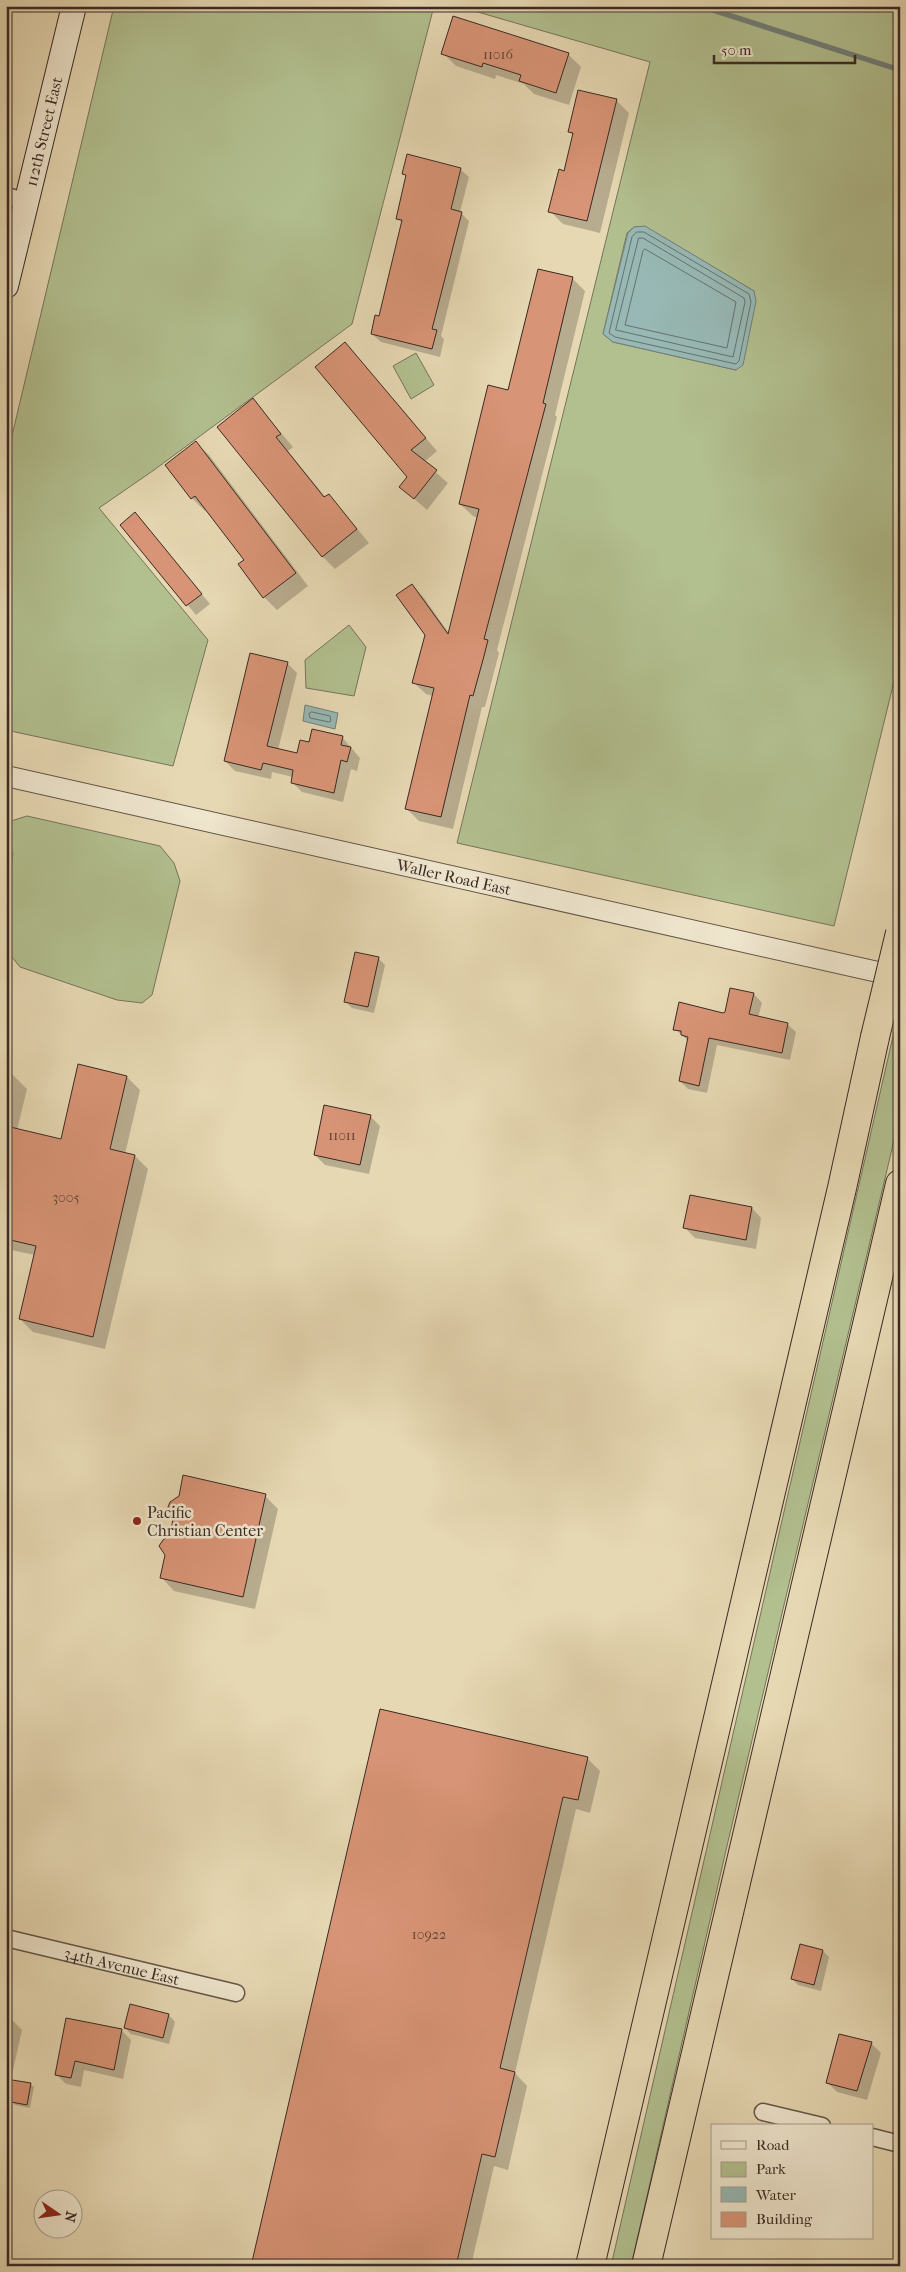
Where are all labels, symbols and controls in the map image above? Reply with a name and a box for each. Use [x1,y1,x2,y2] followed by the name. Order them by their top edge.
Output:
[714,32,855,64] scale bar
[721,41,752,59] text: 50 m
[483,46,513,63] house number: 11016
[21,74,66,188] street label: 112th Street East
[394,854,513,899] street label: Waller Road East
[328,1127,356,1144] house number: 11011
[52,1189,80,1206] house number: 3005
[147,1503,263,1540] place label: Pacific Christian Center
[131,1515,143,1527] marker: Pacific Christian Center
[412,1926,446,1943] house number: 10922
[62,1943,182,1989] street label: 34th Avenue East
[711,2124,874,2240] legend
[756,2136,790,2154] text: Road
[756,2160,786,2178] text: Park
[755,2186,796,2204] text: Water
[32,2190,82,2240] north arrow
[61,2210,80,2224] text: N
[756,2210,813,2228] text: Building

